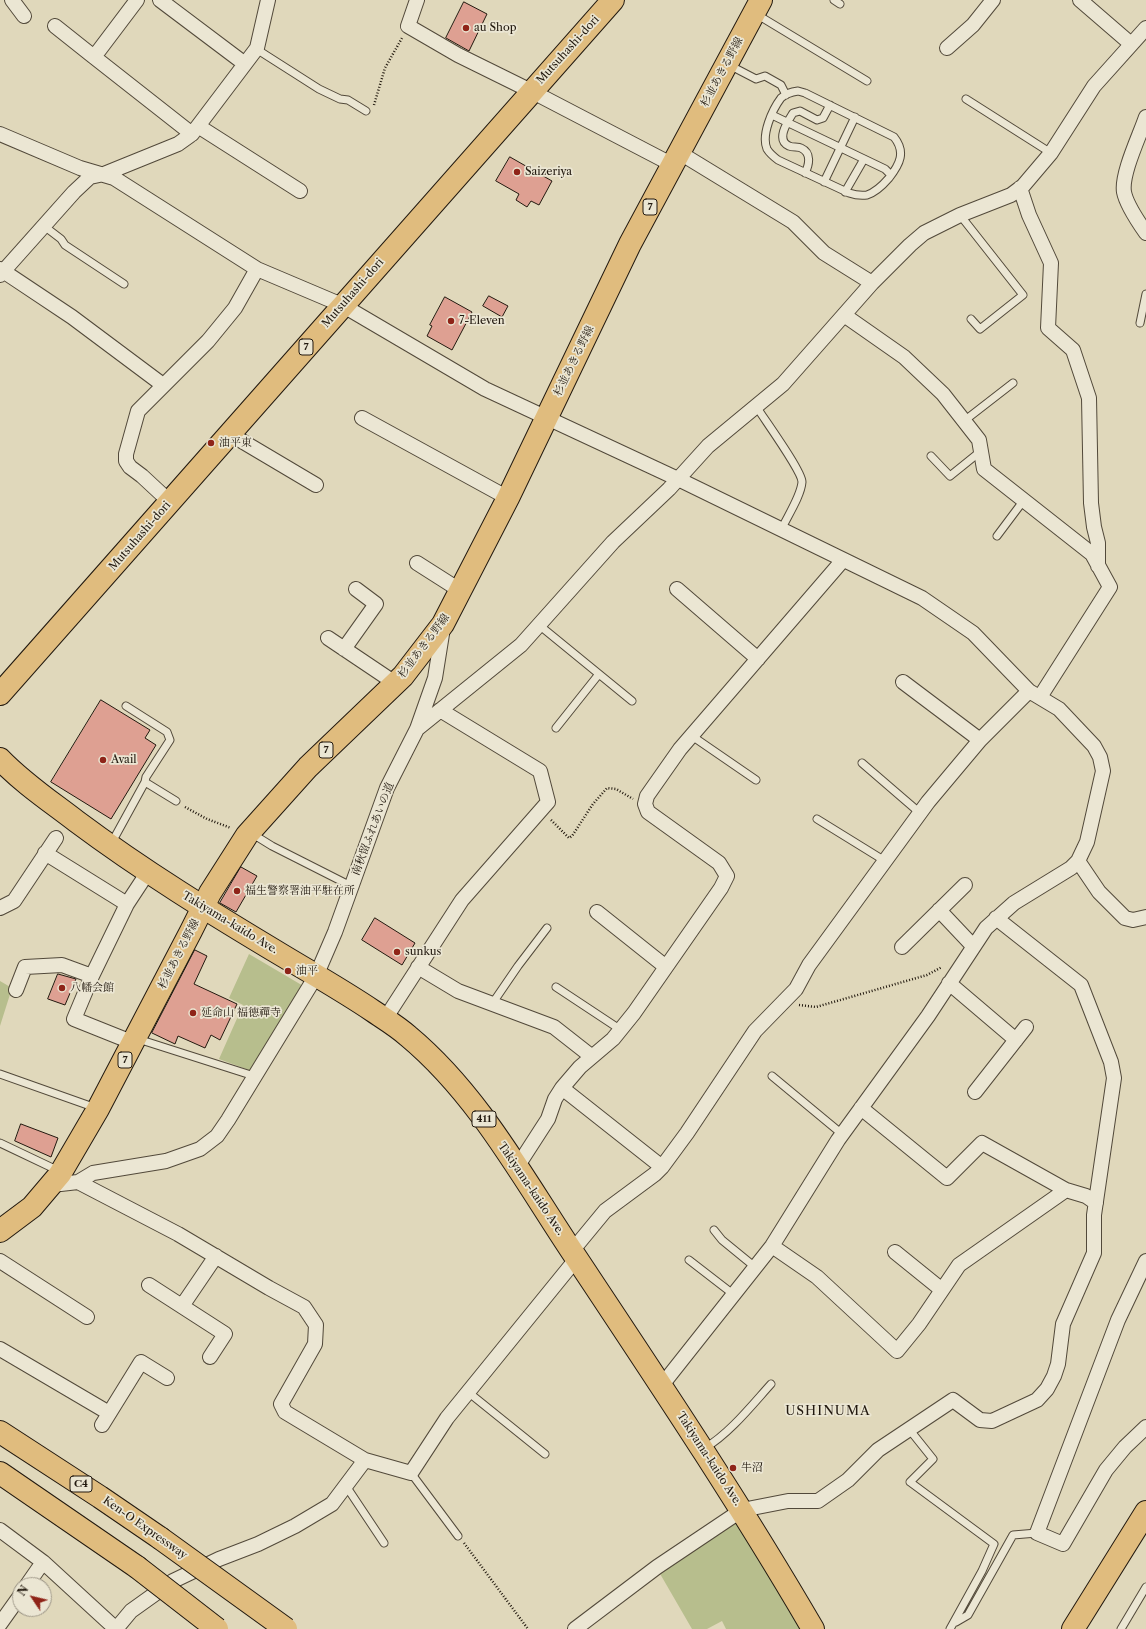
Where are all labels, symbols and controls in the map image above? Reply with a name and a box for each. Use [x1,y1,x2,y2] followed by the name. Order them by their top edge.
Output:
[534,13,602,87] street label: Mutsuhashi-dori
[474,21,517,35] place label: au Shop
[461,23,471,33] marker: au Shop
[698,35,746,109] street label: 杉並あきる野線
[525,165,572,179] place label: Saizeriya
[512,167,522,177] marker: Saizeriya
[643,199,657,215] road number: 7
[319,256,387,330] street label: Mutsuhashi-dori
[459,314,505,328] place label: 7-Eleven
[446,316,456,326] marker: 7-Eleven
[551,324,597,398] street label: 杉並あきる野線
[299,339,313,355] road number: 7
[219,436,252,450] place label: 油平東
[206,438,216,448] marker: 油平東
[106,499,174,573] street label: Mutsuhashi-dori
[396,611,452,681] street label: 杉並あきる野線
[319,742,333,758] road number: 7
[111,753,137,767] place label: Avail
[98,755,108,765] marker: Avail
[349,780,397,878] street label: 南秋留ふれあいの道
[245,884,355,898] place label: 福生警察署油平駐在所
[232,886,242,896] marker: 福生警察署油平駐在所
[180,889,280,957] street label: Takiyama-kaido Ave.
[156,917,202,991] street label: 杉並あきる野線
[405,945,441,959] place label: sunkus
[392,947,402,957] marker: sunkus
[296,964,318,978] place label: 油平
[283,966,293,976] marker: 油平
[70,981,114,995] place label: 八幡会館
[57,983,67,993] marker: 八幡会館
[201,1006,281,1020] place label: 延命山 福德禪寺
[188,1008,198,1018] marker: 延命山 福德禪寺
[118,1052,132,1068] road number: 7
[472,1111,496,1127] road number: 411
[495,1140,567,1238] street label: Takiyama-kaido Ave.
[785,1403,871,1419] district label: USHINUMA
[674,1410,744,1508] street label: Takiyama-kaido Ave.
[741,1461,763,1475] place label: 牛沼
[728,1463,738,1473] marker: 牛沼
[70,1476,92,1492] road number: C4
[100,1494,190,1562] street label: Ken-O Expressway
[12,1577,52,1617] north arrow
[15,1583,31,1599] text: N

